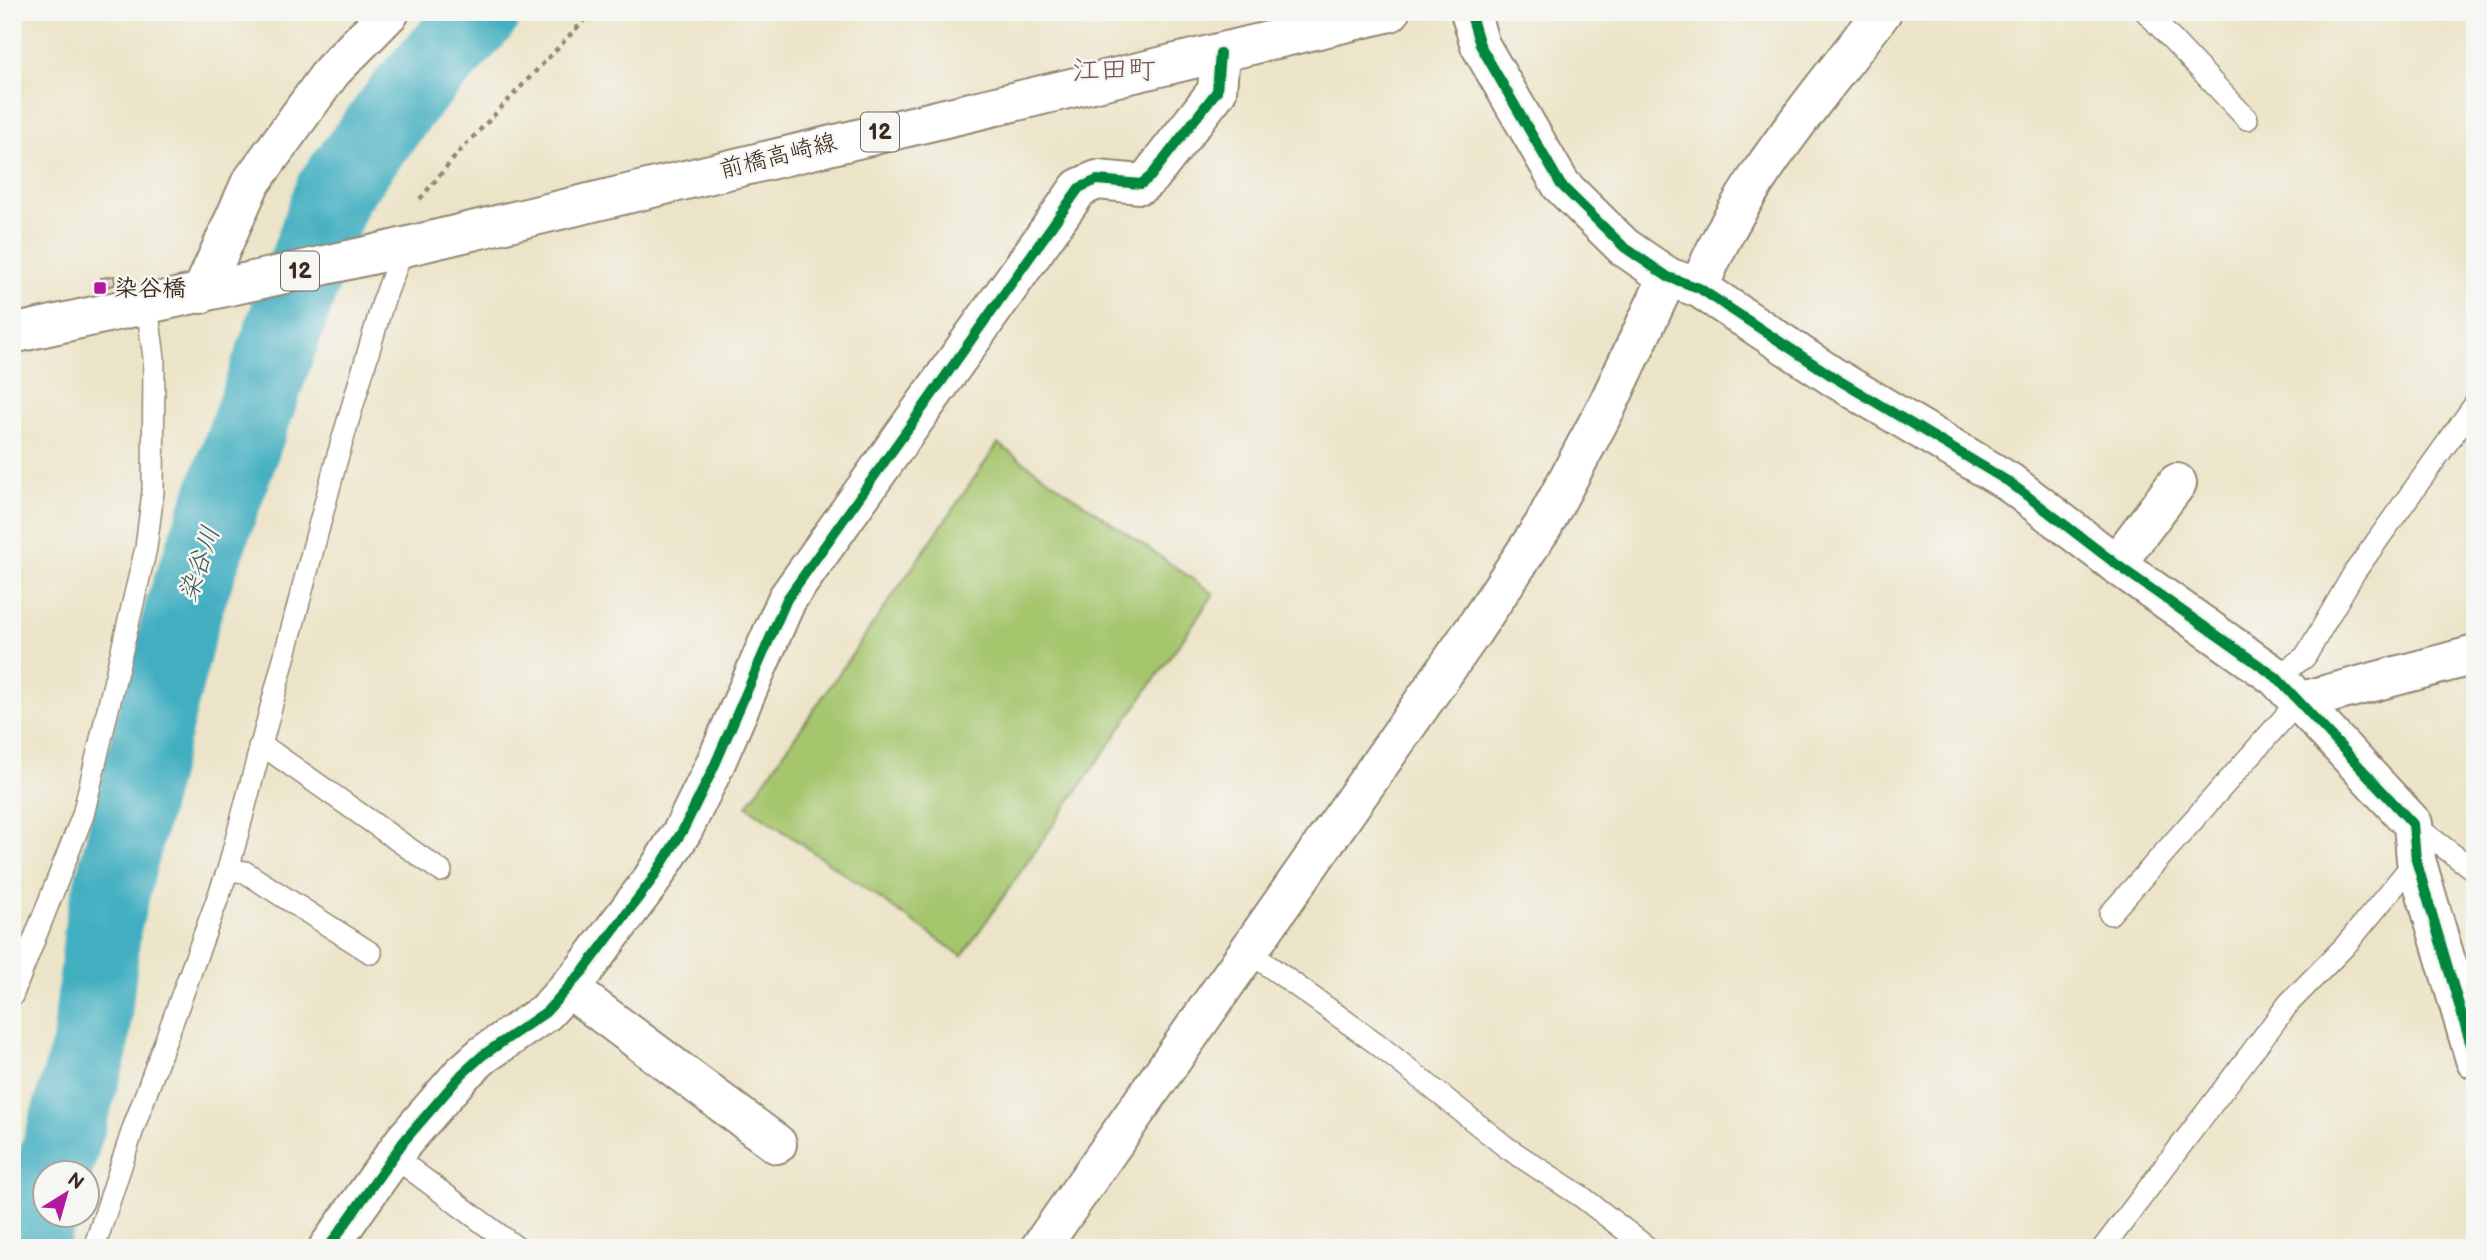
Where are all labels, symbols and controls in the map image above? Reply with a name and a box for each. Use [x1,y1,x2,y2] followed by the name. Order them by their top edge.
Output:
[1072,54,1156,87] district label: 江田町
[861,113,899,152] road number: 12
[716,127,840,185] street label: 前橋高崎線
[281,252,319,290] road number: 12
[114,274,186,303] place label: 染谷橋
[92,280,108,296] marker: 染谷橋
[173,522,227,606] water label: 染谷川
[32,1158,102,1228] north arrow
[63,1168,88,1195] text: N

